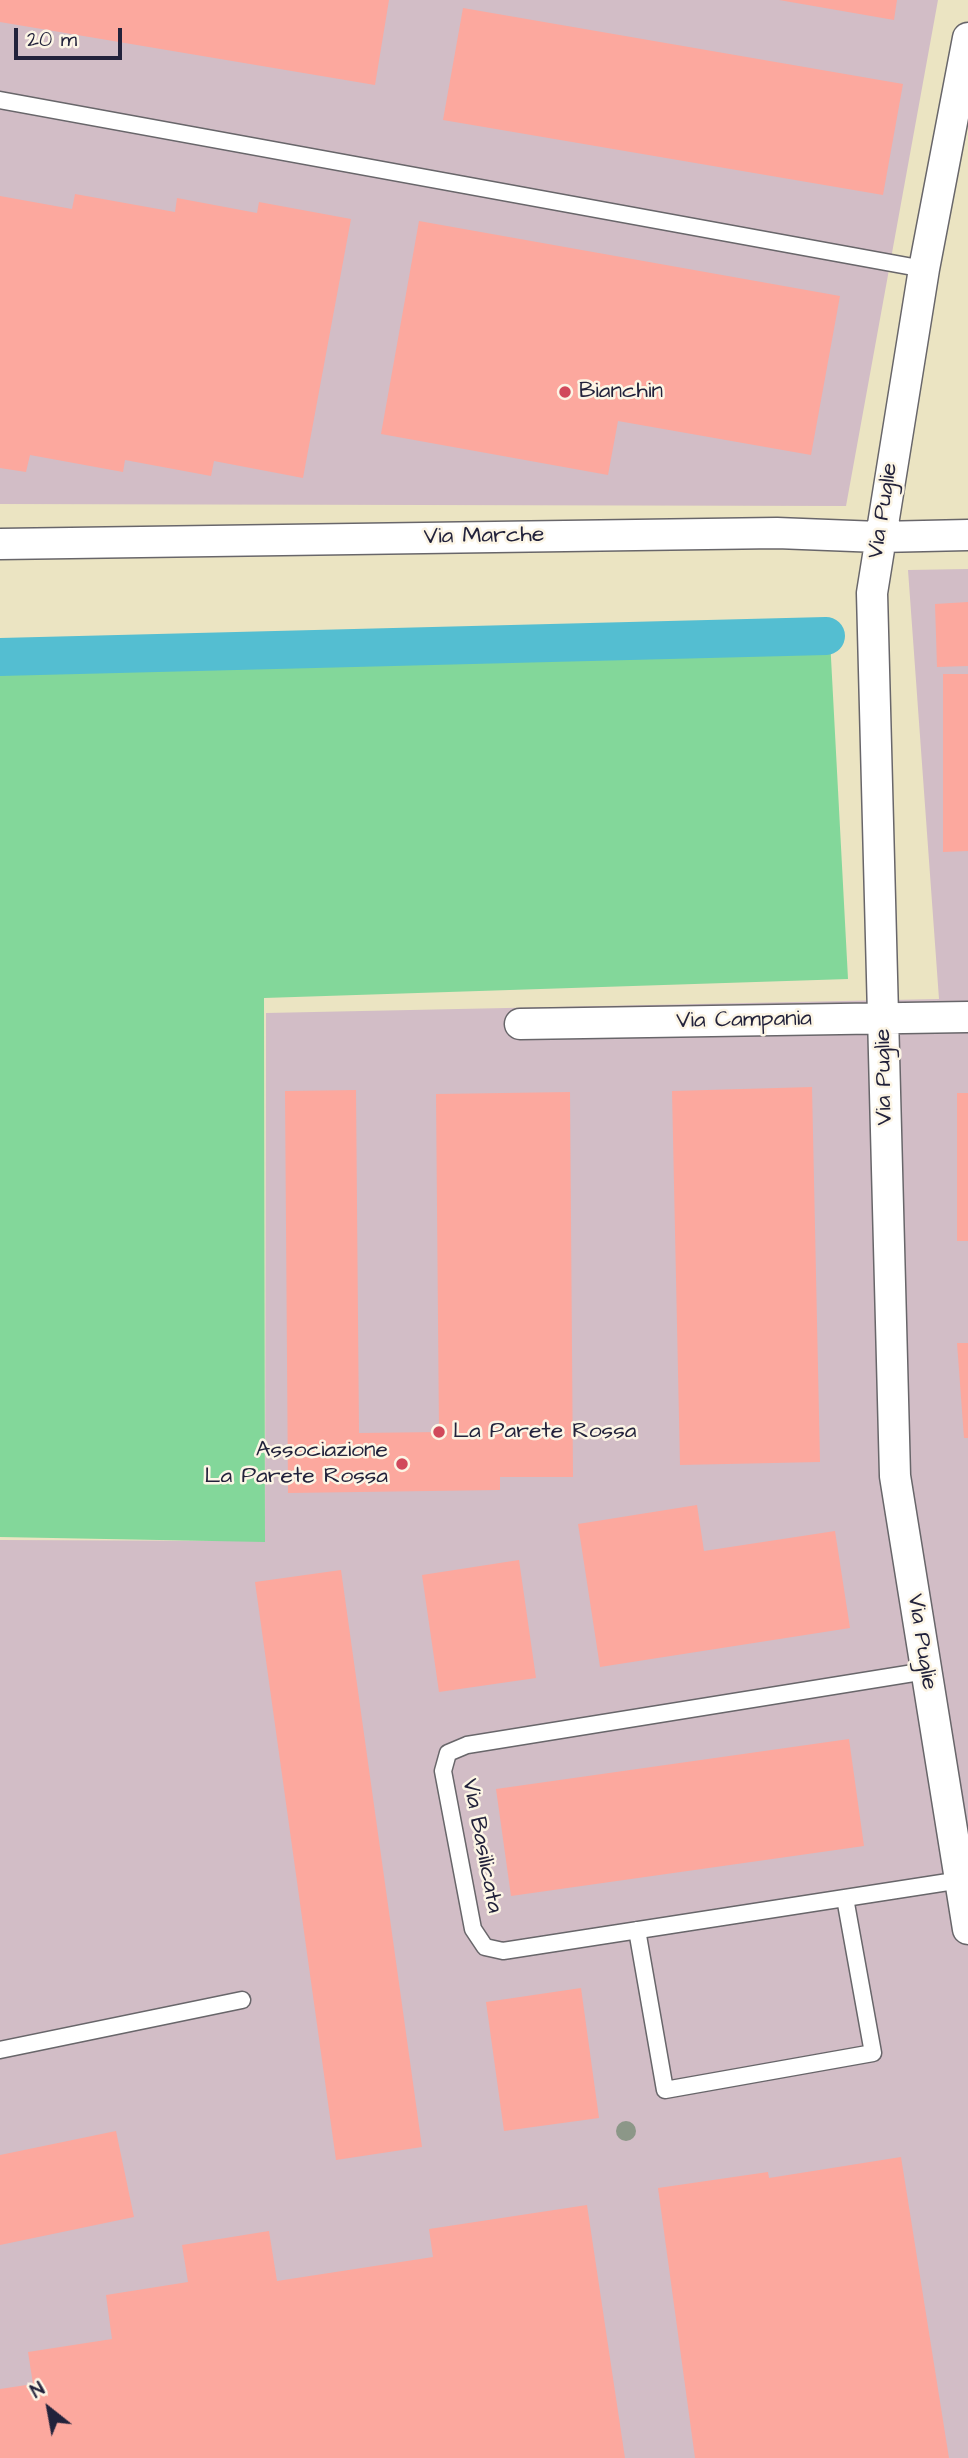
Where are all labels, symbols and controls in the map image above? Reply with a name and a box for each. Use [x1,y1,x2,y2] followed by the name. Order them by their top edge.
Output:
[18,14,126,58] scale bar
[27,25,77,54] text: 20 m
[579,378,663,406] place label: Bianchin
[557,384,573,400] marker: Bianchin
[863,461,905,561] street label: Via Puglie
[423,522,545,552] street label: Via Marche
[676,1006,812,1036] street label: Via Campania
[870,1028,900,1126] street label: Via Puglie
[453,1418,636,1446] place label: La Parete Rossa
[431,1424,447,1440] marker: La Parete Rossa
[205,1437,388,1491] place label: Associazione La Parete Rossa
[394,1456,410,1472] marker: Associazione La Parete Rossa
[900,1592,942,1692] street label: Via Puglie
[454,1776,508,1916] street label: Via Basilicata
[14,2374,84,2444] north arrow
[26,2376,50,2405] text: N

